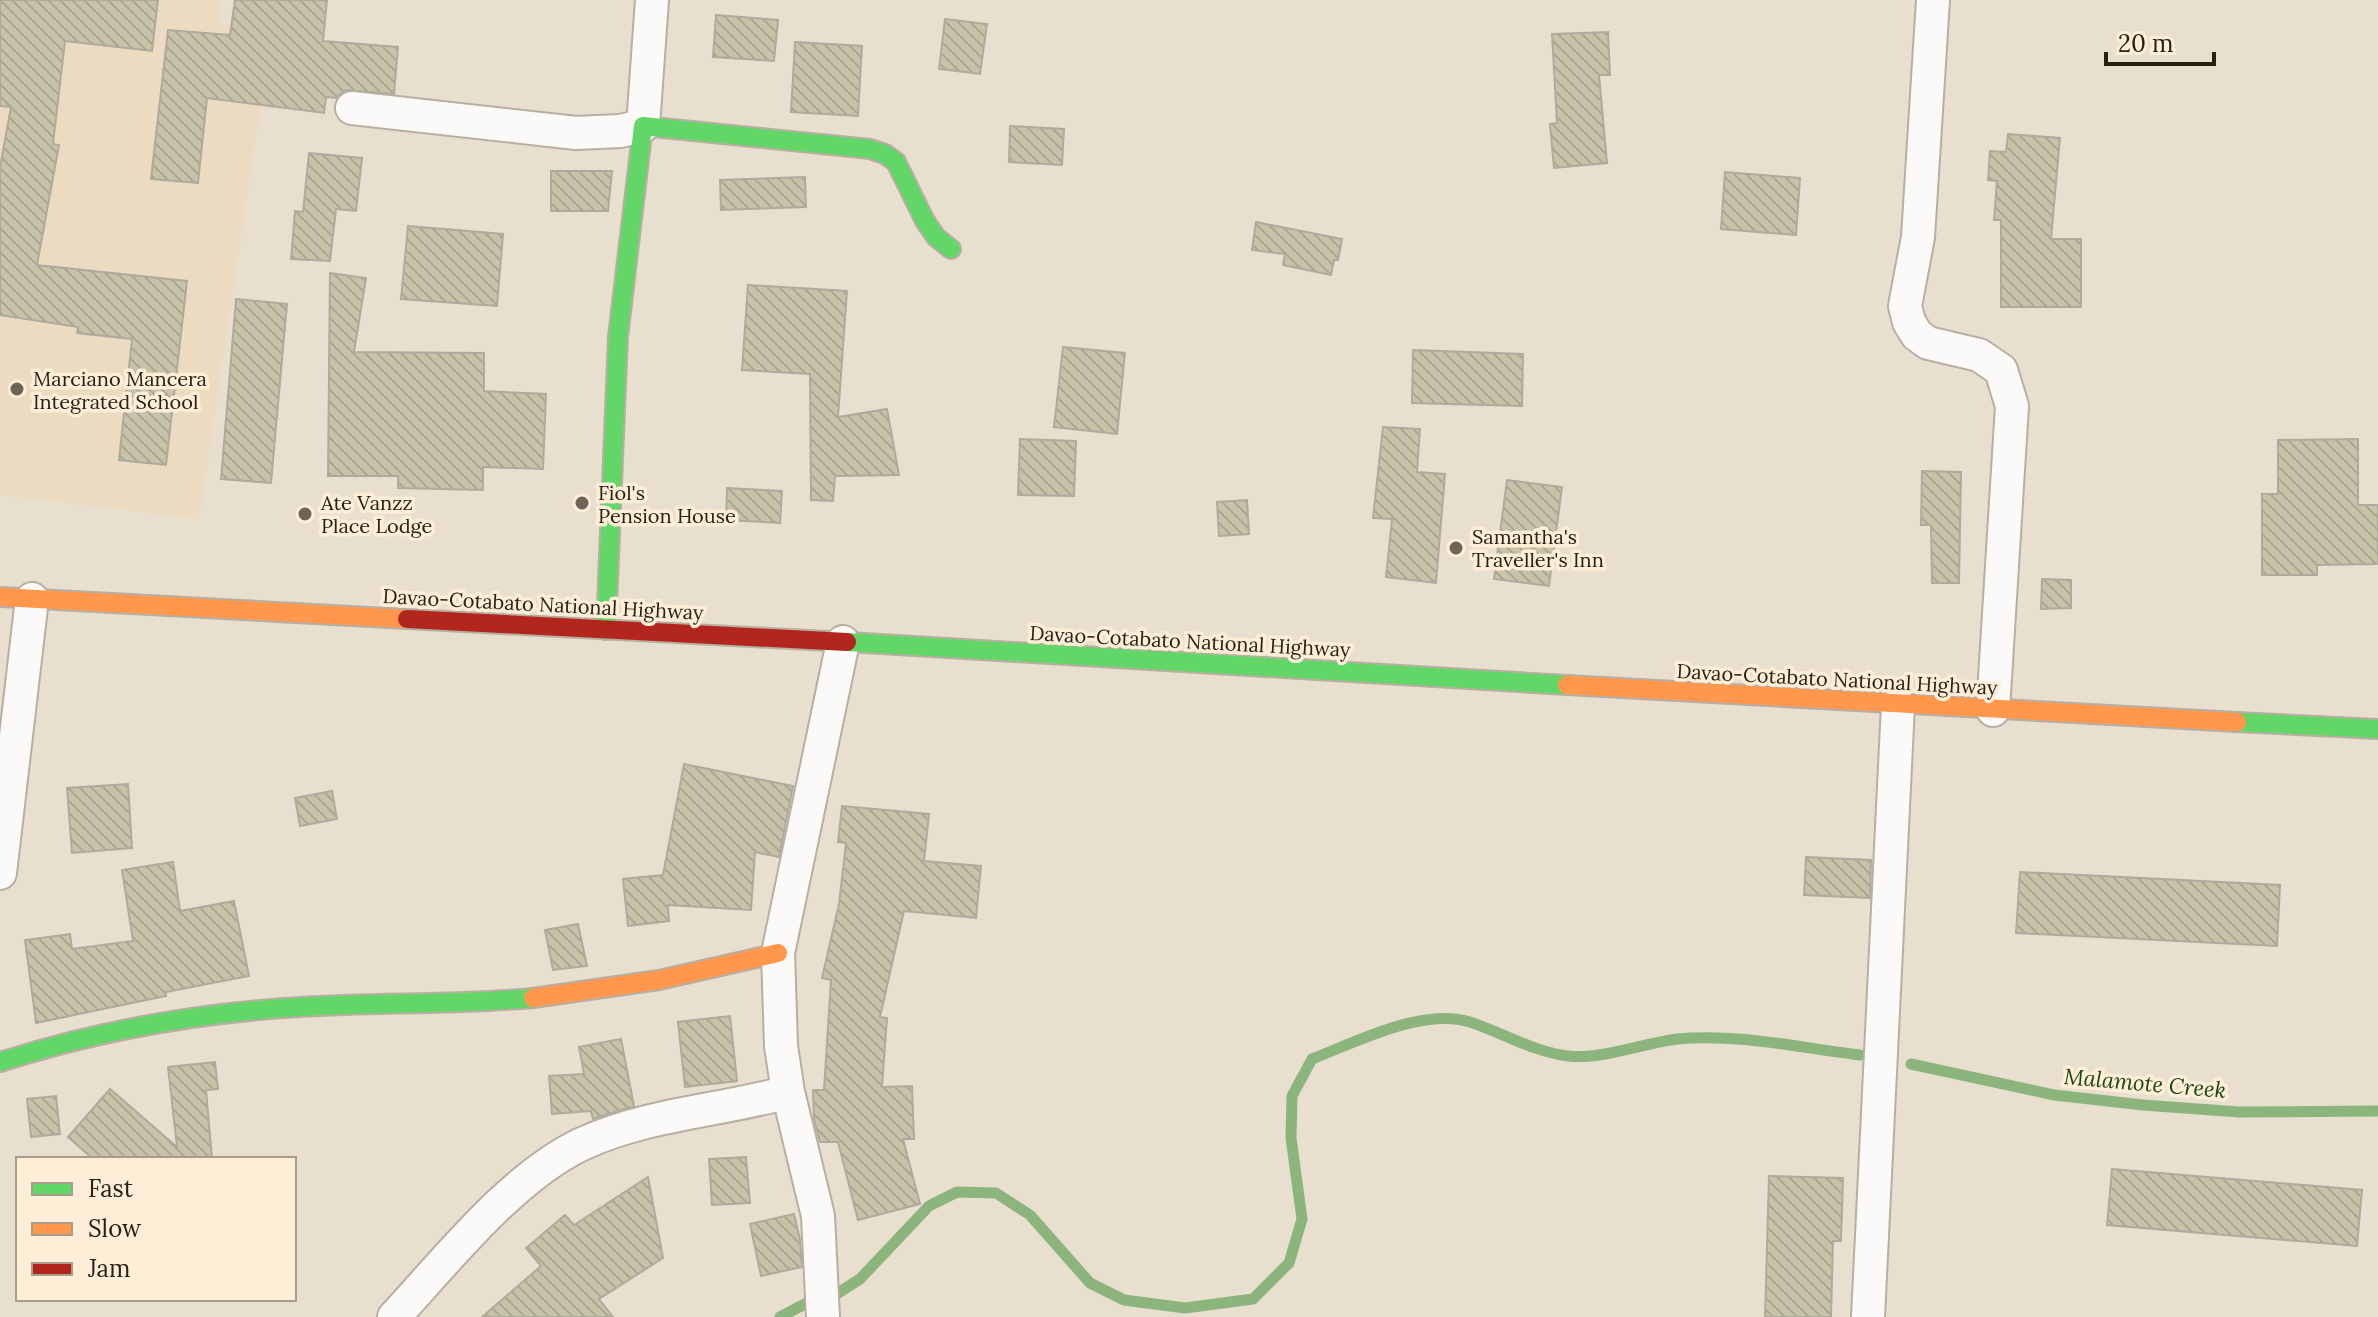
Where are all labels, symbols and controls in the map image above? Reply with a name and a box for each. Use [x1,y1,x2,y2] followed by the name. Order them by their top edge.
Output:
[2106,16,2214,66] scale bar
[2118,28,2174,59] text: 20 m
[33,366,207,414] place label: Marciano Mancera Integrated School
[8,380,26,398] marker: Marciano Mancera Integrated School
[598,480,736,528] place label: Fiol's Pension House
[320,490,433,538] place label: Ate Vanzz Place Lodge
[573,494,591,512] marker: Fiol's Pension House
[296,505,314,523] marker: Ate Vanzz Place Lodge
[1472,524,1604,572] place label: Samantha's Traveller's Inn
[1447,539,1465,557] marker: Samantha's Traveller's Inn
[382,583,705,625] street label: Davao-Cotabato National Highway
[1029,620,1352,662] street label: Davao-Cotabato National Highway
[1676,658,1999,700] street label: Davao-Cotabato National Highway
[2063,1062,2227,1104] water label: Malamote Creek
[16,1157,296,1301] legend
[88,1173,134,1204] text: Fast
[88,1213,142,1244] text: Slow
[87,1253,130,1284] text: Jam

